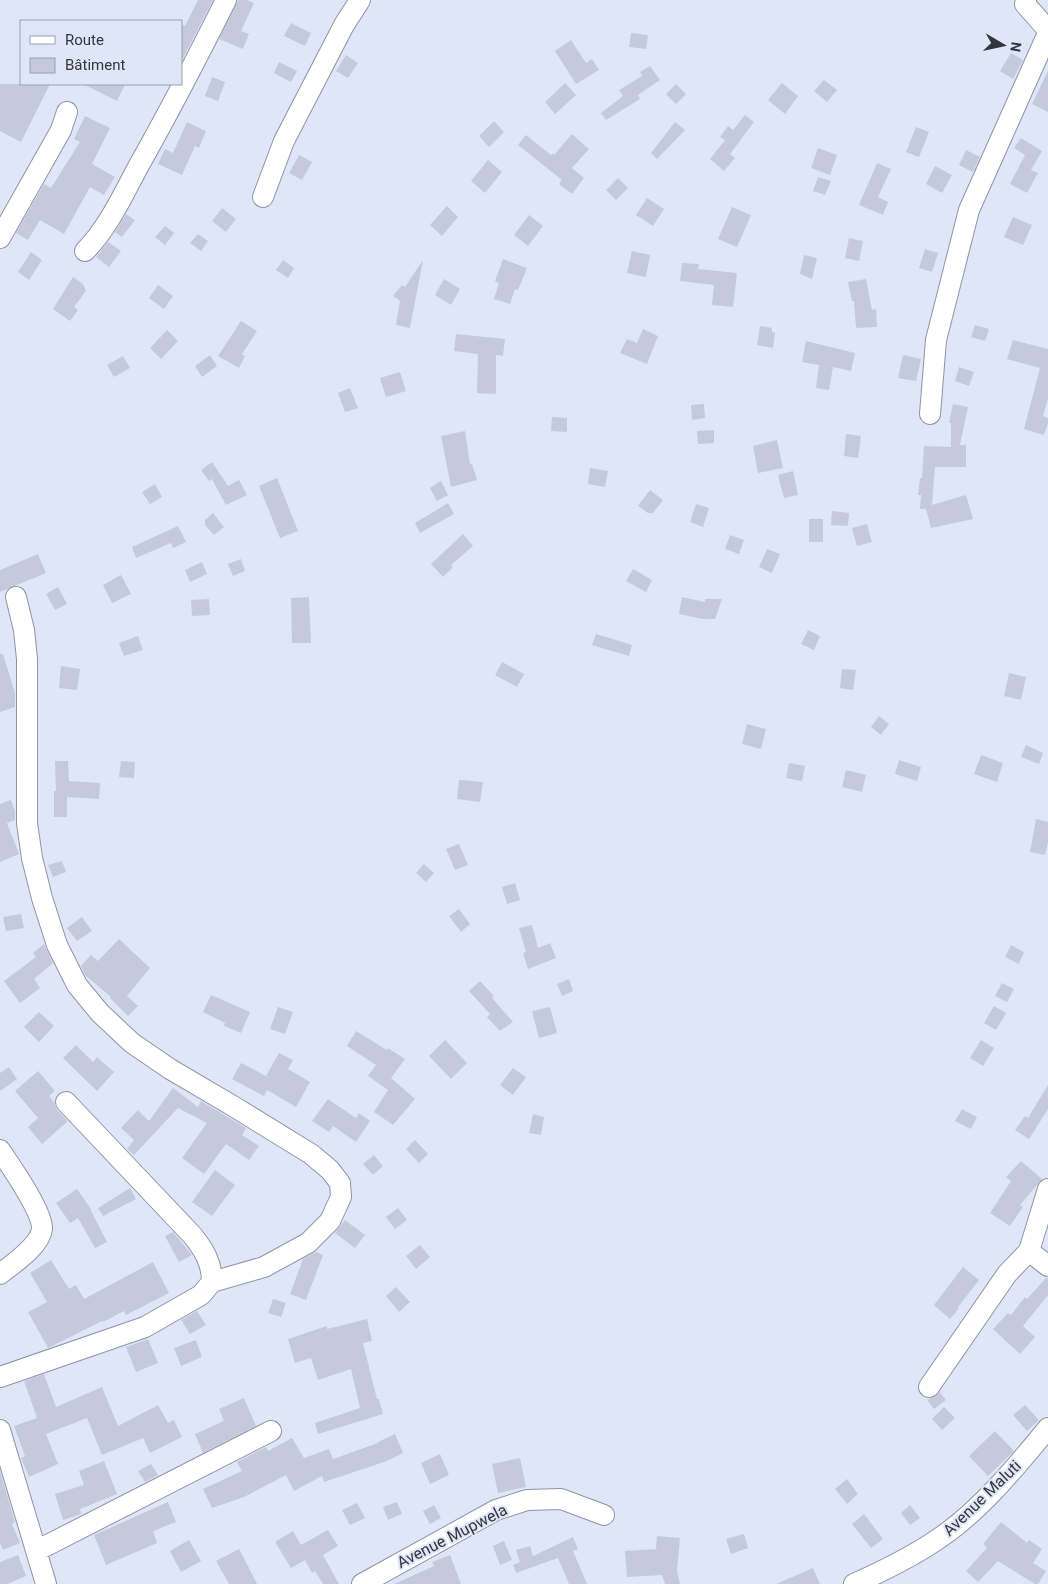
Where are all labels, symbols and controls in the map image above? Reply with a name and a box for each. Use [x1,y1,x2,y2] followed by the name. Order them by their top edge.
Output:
[20,20,182,85] legend
[978,20,1028,70] north arrow
[65,31,104,49] text: Route
[1007,41,1025,53] text: N
[65,56,125,74] text: Bâtiment
[939,1456,1025,1540] street label: Avenue Maluti
[394,1500,510,1572] street label: Avenue Mupwela

